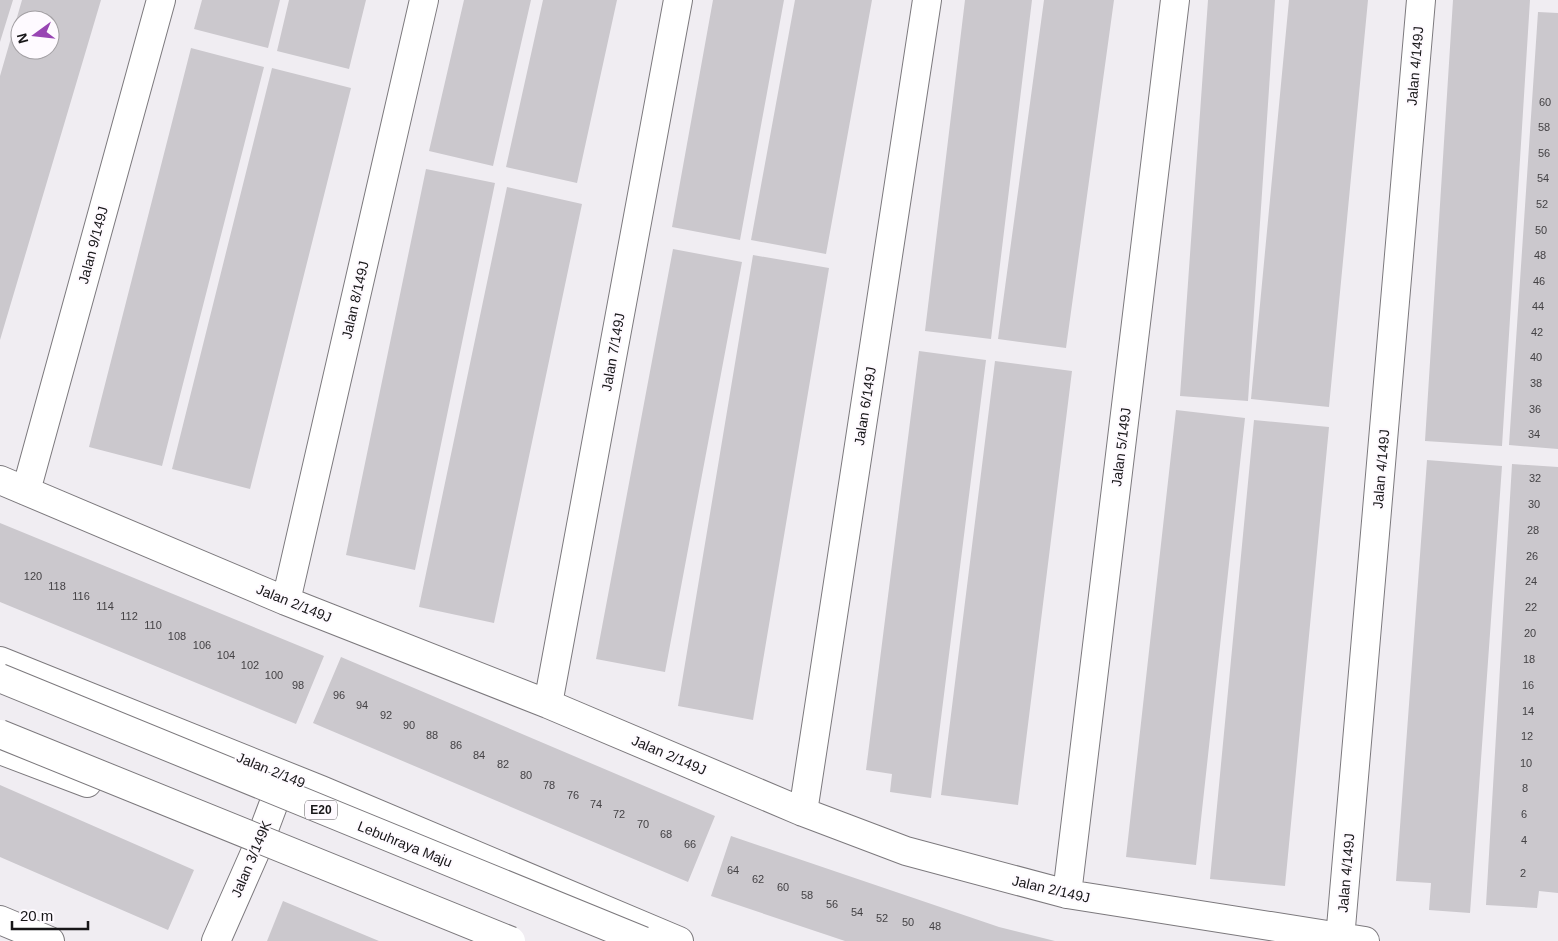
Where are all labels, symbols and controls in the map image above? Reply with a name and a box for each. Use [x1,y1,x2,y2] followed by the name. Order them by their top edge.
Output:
[10,10,60,60] north arrow
[1404,26,1426,106] street label: Jalan 4/149J
[13,31,31,45] text: N
[1539,96,1551,108] house number: 60
[1538,121,1550,133] house number: 58
[1538,147,1550,159] house number: 56
[1537,172,1549,184] house number: 54
[1536,198,1548,210] house number: 52
[75,205,111,285] street label: Jalan 9/149J
[1535,224,1547,236] house number: 50
[1534,249,1546,261] house number: 48
[338,260,372,340] street label: Jalan 8/149J
[1533,275,1545,287] house number: 46
[1532,300,1544,312] house number: 44
[598,312,628,392] street label: Jalan 7/149J
[1531,326,1543,338] house number: 42
[1530,351,1542,363] house number: 40
[851,366,879,446] street label: Jalan 6/149J
[1530,377,1542,389] house number: 38
[1529,403,1541,415] house number: 36
[1108,407,1134,487] street label: Jalan 5/149J
[1528,428,1540,440] house number: 34
[1370,429,1392,509] street label: Jalan 4/149J
[1529,472,1541,484] house number: 32
[1528,498,1540,510] house number: 30
[1527,524,1539,536] house number: 28
[1526,550,1538,562] house number: 26
[24,570,42,582] house number: 120
[1525,575,1537,587] house number: 24
[48,580,66,592] house number: 118
[254,581,334,625] street label: Jalan 2/149J
[72,590,90,602] house number: 116
[96,600,114,612] house number: 114
[1525,601,1537,613] house number: 22
[120,610,138,622] house number: 112
[144,619,162,631] house number: 110
[1524,627,1536,639] house number: 20
[168,630,186,642] house number: 108
[193,639,211,651] house number: 106
[217,649,235,661] house number: 104
[1523,653,1535,665] house number: 18
[241,659,259,671] house number: 102
[265,669,283,681] house number: 100
[292,679,304,691] house number: 98
[1522,679,1534,691] house number: 16
[333,689,345,701] house number: 96
[356,699,368,711] house number: 94
[1522,705,1534,717] house number: 14
[380,709,392,721] house number: 92
[403,719,415,731] house number: 90
[426,729,438,741] house number: 88
[1521,730,1533,742] house number: 12
[629,732,709,778] street label: Jalan 2/149J
[450,739,462,751] house number: 86
[234,749,308,791] street label: Jalan 2/149
[473,749,485,761] house number: 84
[1520,757,1532,769] house number: 10
[497,758,509,770] house number: 82
[520,769,532,781] house number: 80
[543,779,555,791] house number: 78
[1522,782,1528,794] house number: 8
[567,789,579,801] house number: 76
[590,798,602,810] house number: 74
[305,800,337,820] road number: E20
[613,808,625,820] house number: 72
[1521,808,1527,820] house number: 6
[228,818,275,900] street label: Jalan 3/149K
[355,818,455,870] street label: Lebuhraya Maju
[637,818,649,830] house number: 70
[660,828,672,840] house number: 68
[1335,833,1357,913] street label: Jalan 4/149J
[1521,834,1527,846] house number: 4
[684,838,696,850] house number: 66
[727,864,739,876] house number: 64
[1520,867,1526,879] house number: 2
[1011,872,1091,906] street label: Jalan 2/149J
[752,873,764,885] house number: 62
[777,881,789,893] house number: 60
[801,889,813,901] house number: 58
[12,898,89,930] scale bar
[826,898,838,910] house number: 56
[851,906,863,918] house number: 54
[20,907,53,924] text: 20 m
[876,912,888,924] house number: 52
[902,916,914,928] house number: 50
[929,920,941,932] house number: 48

